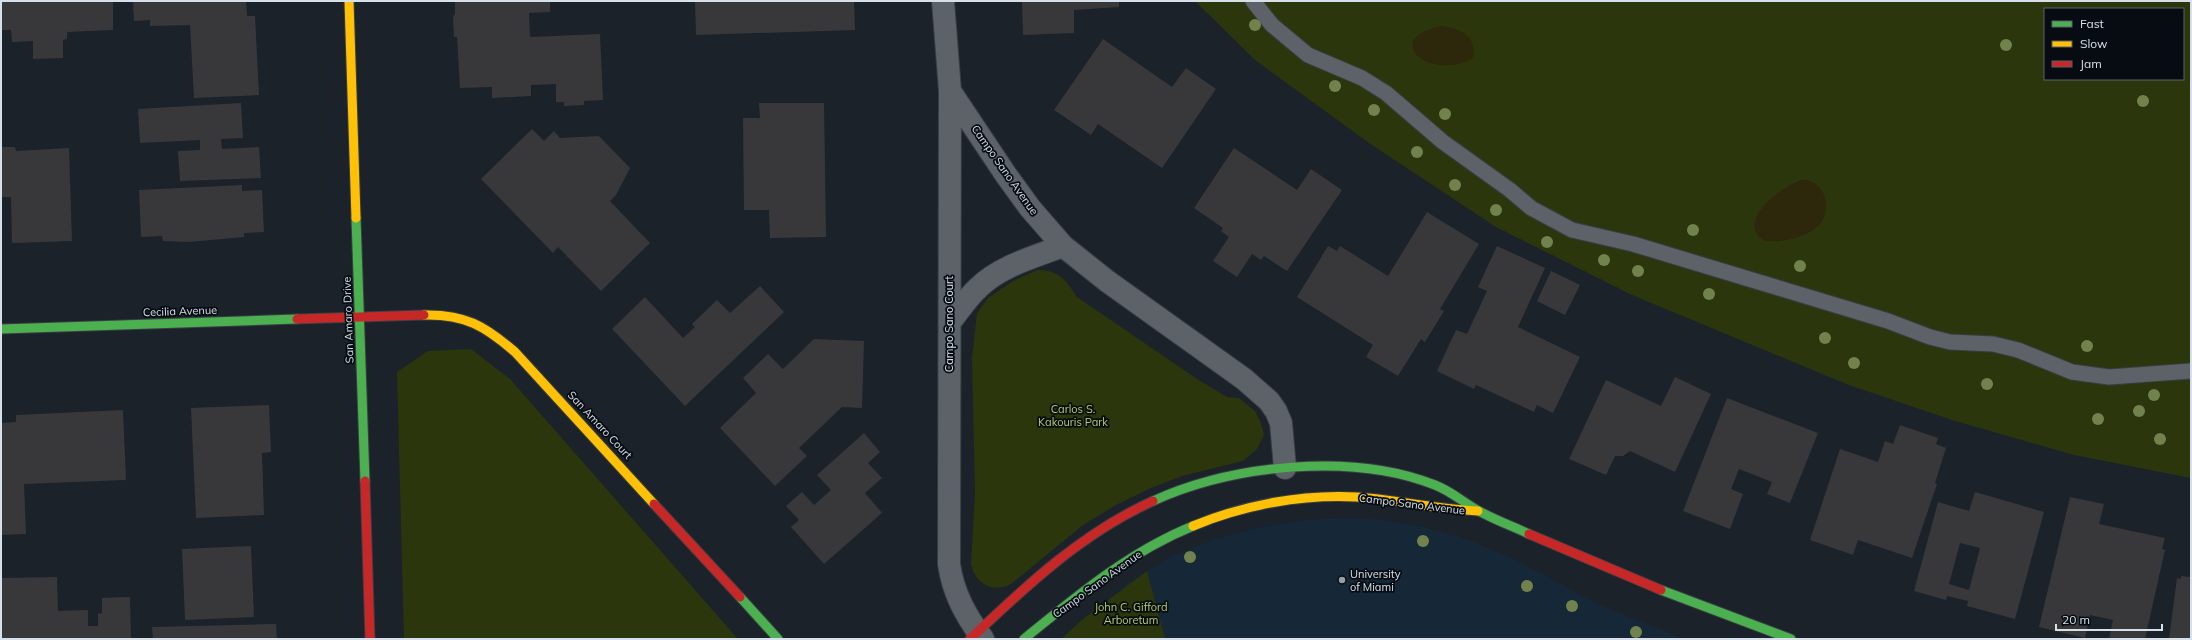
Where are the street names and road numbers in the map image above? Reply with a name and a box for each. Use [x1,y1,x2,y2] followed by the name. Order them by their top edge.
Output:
[969,122,1041,218] street label: Campo Sano Avenue
[339,276,357,364] street label: San Amaro Drive
[942,276,956,372] street label: Campo Sano Court
[143,303,217,319] street label: Cecilia Avenue
[565,388,635,462] street label: San Amaro Court
[1358,491,1466,517] street label: Campo Sano Avenue
[1050,547,1144,621] street label: Campo Sano Avenue

